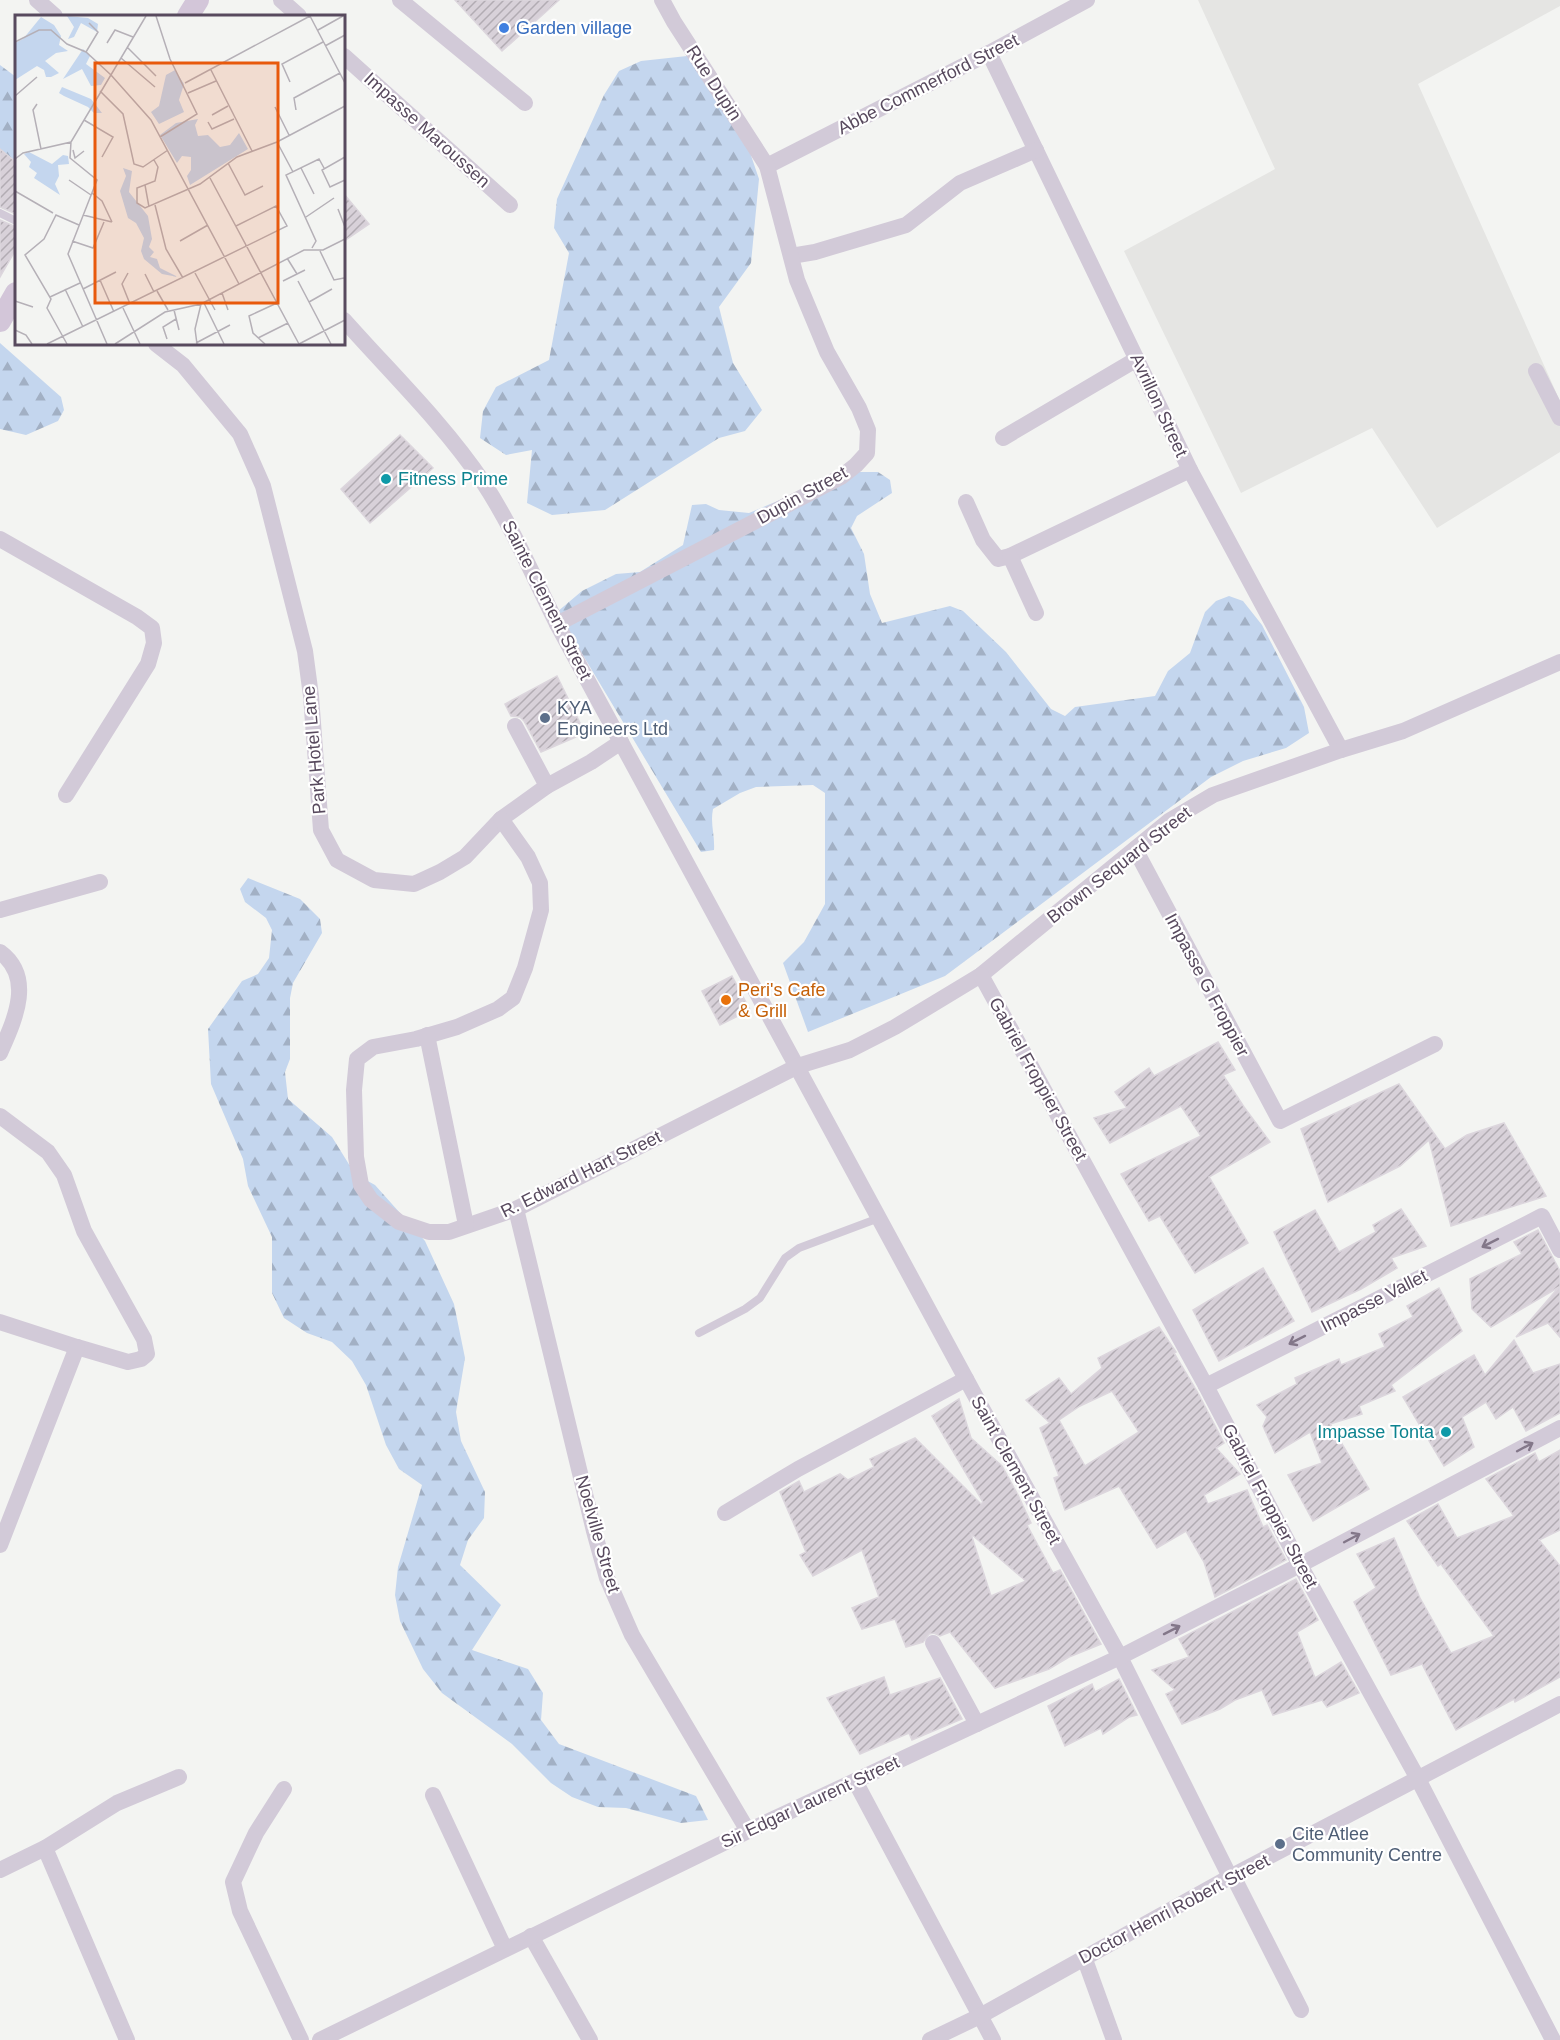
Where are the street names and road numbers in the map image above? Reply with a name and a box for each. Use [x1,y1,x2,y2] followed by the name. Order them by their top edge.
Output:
[834,30,1022,138] street label: Abbe Commerford Street
[682,42,746,124] street label: Rue Dupin
[360,68,494,192] street label: Impasse Maroussen
[1126,350,1192,460] street label: Avrillon Street
[753,462,851,528] street label: Dupin Street
[498,517,596,683] street label: Sainte Clement Street
[298,685,330,815] street label: Park Hotel Lane
[1043,803,1195,927] street label: Brown Sequard Street
[1161,910,1253,1060] street label: Impasse G Froppier
[985,994,1091,1164] street label: Gabriel Froppier Street
[497,1126,665,1222] street label: R. Edward Hart Street
[1317,1266,1431,1336] street label: Impasse Vallet
[967,1393,1065,1547] street label: Saint Clement Street
[1218,1420,1322,1592] street label: Gabriel Froppier Street
[572,1473,624,1595] street label: Noelville Street
[718,1752,902,1852] street label: Sir Edgar Laurent Street
[1075,1850,1273,1968] street label: Doctor Henri Robert Street

